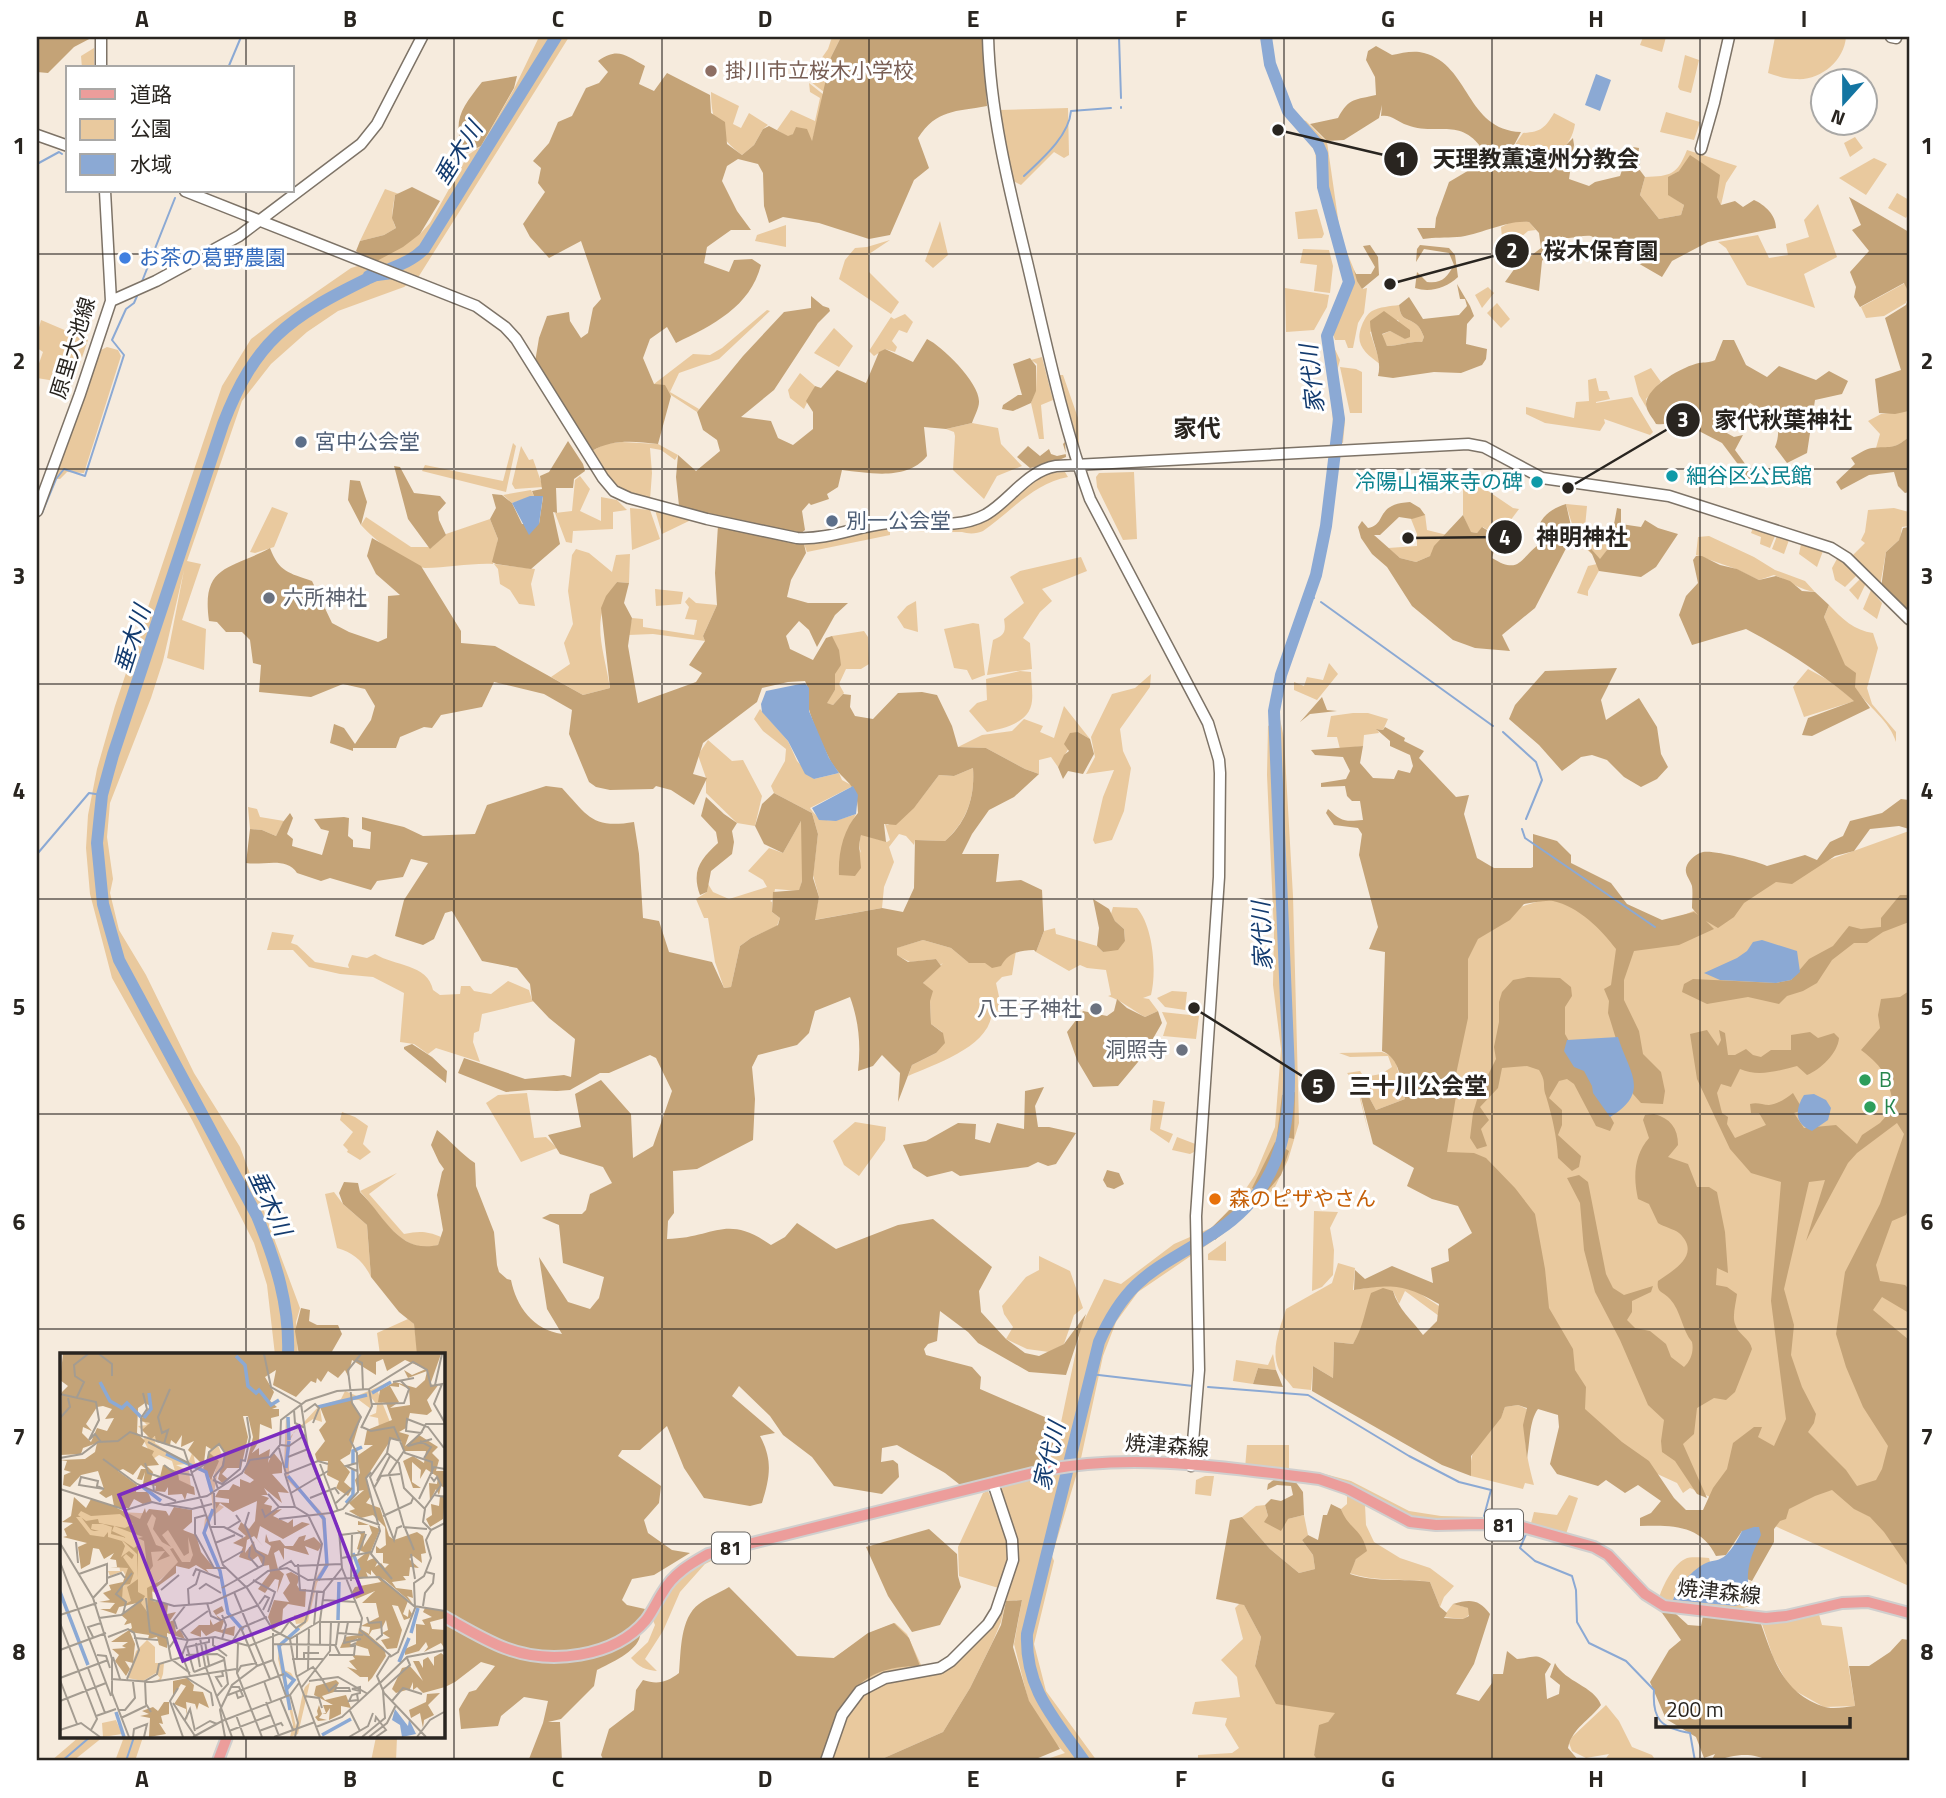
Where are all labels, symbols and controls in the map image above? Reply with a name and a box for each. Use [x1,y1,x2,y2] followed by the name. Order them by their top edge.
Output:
[135,1,149,36] text: A
[343,1,357,36] text: B
[552,1,564,36] text: C
[758,1,772,36] text: D
[967,1,979,36] text: E
[1175,1,1187,36] text: F
[1381,1,1395,36] text: G
[1588,1,1604,36] text: H
[1801,1,1807,36] text: I
[725,54,914,86] place label: 掛川市立桜木小学校
[703,63,719,79] marker: 掛川市立桜木小学校
[66,66,294,192] legend
[1810,66,1880,136] north arrow
[130,78,172,110] text: 道路
[1826,102,1849,134] text: N
[130,112,172,144] text: 公園
[424,112,492,191] water label: 垂木川
[13,128,25,163] text: 1
[1921,128,1933,163] text: 1
[1384,137,1654,181] callout: 天理教薫遠州分教会
[1433,141,1640,176] text: 天理教薫遠州分教会
[1395,143,1407,175] text: 1
[130,148,172,180] text: 水域
[1495,229,1673,273] callout: 桜木保育園
[1544,233,1659,268] text: 桜木保育園
[1506,234,1518,266] text: 2
[139,241,286,273] place label: お茶の葛野農園
[117,250,133,266] marker: お茶の葛野農園
[41,293,103,403] street label: 原里大池線
[1290,340,1333,415] water label: 家代川
[13,343,25,378] text: 2
[1921,343,1933,378] text: 2
[1665,398,1866,442] callout: 家代秋葉神社
[1714,402,1852,437] text: 家代秋葉神社
[1677,403,1689,435] text: 3
[1173,410,1221,446] district label: 家代
[315,425,420,457] place label: 宮中公会堂
[293,434,309,450] marker: 宮中公会堂
[1686,459,1812,491] place label: 細谷区公民館
[1355,465,1523,497] place label: 冷陽山福来寺の碑
[1664,468,1680,484] marker: 細谷区公民館
[1529,474,1545,490] marker: 冷陽山福来寺の碑
[846,504,951,536] place label: 別一公会堂
[824,513,840,529] marker: 別一公会堂
[1487,515,1642,559] callout: 神明神社
[1536,519,1628,554] text: 神明神社
[1499,521,1511,553] text: 4
[13,558,25,593] text: 3
[1921,558,1933,593] text: 3
[283,581,367,613] place label: 六所神社
[261,590,277,606] marker: 六所神社
[104,598,160,677] water label: 垂木川
[13,773,25,808] text: 4
[1921,773,1933,808] text: 4
[1243,898,1280,971] water label: 家代川
[13,989,25,1024] text: 5
[1921,989,1933,1024] text: 5
[977,992,1082,1024] place label: 八王子神社
[1088,1001,1104,1017] marker: 八王子神社
[1105,1033,1168,1065] place label: 洞照寺
[1174,1042,1190,1058] marker: 洞照寺
[1879,1063,1892,1095] place label: B
[1300,1064,1501,1108] callout: 三十川公会堂
[1349,1068,1487,1103] text: 三十川公会堂
[1312,1070,1324,1102] text: 5
[1857,1072,1873,1088] marker: B
[1884,1090,1896,1122] place label: K
[1862,1099,1878,1115] marker: K
[240,1164,302,1244] water label: 垂木川
[1229,1182,1376,1214] place label: 森のピザやさん
[1207,1191,1223,1207] marker: 森のピザやさん
[13,1204,26,1239] text: 6
[1921,1204,1934,1239] text: 6
[60,1353,444,1738] inset map
[1023,1415,1075,1494] water label: 家代川
[13,1419,25,1454] text: 7
[1921,1419,1933,1454] text: 7
[1124,1426,1210,1464] street label: 焼津森線
[1485,1510,1523,1540] road number: 81
[712,1532,750,1564] road number: 81
[1676,1571,1763,1611] street label: 焼津森線
[13,1634,26,1669] text: 8
[1921,1634,1934,1669] text: 8
[1656,1686,1850,1730] scale bar
[1666,1693,1723,1725] text: 200 m
[135,1761,149,1796] text: A
[343,1761,357,1796] text: B
[552,1761,564,1796] text: C
[758,1761,772,1796] text: D
[967,1761,979,1796] text: E
[1175,1761,1187,1796] text: F
[1381,1761,1395,1796] text: G
[1588,1761,1604,1796] text: H
[1801,1761,1807,1796] text: I

